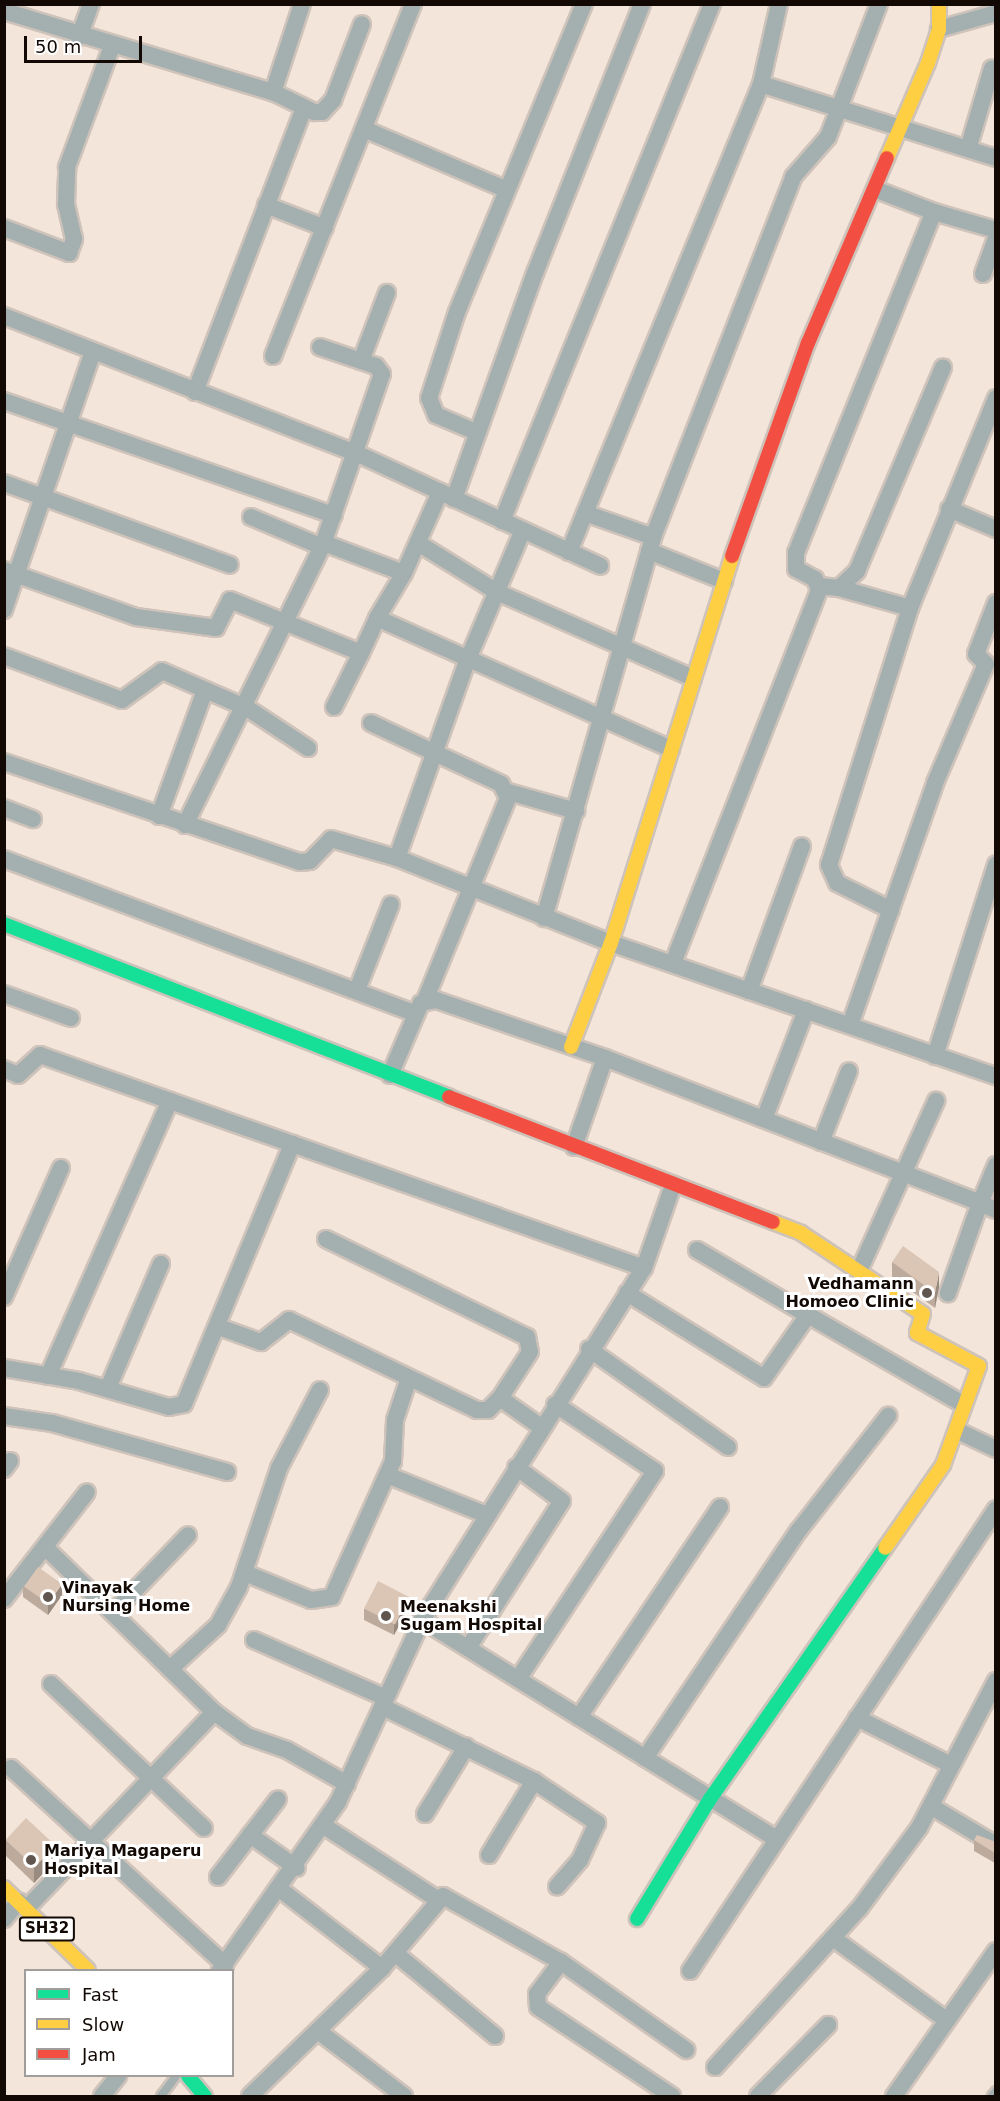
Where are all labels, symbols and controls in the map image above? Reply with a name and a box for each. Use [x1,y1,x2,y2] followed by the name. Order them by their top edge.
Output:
[27,24,146,62] scale bar
[35,36,81,57] text: 50 m
[785,1274,914,1312] place label: Vedhamann Homoeo Clinic
[918,1284,936,1302] marker: Vedhamann Homoeo Clinic
[62,1578,190,1616] place label: Vinayak Nursing Home
[39,1588,57,1606] marker: Vinayak Nursing Home
[400,1597,542,1635] place label: Meenakshi Sugam Hospital
[377,1607,395,1625] marker: Meenakshi Sugam Hospital
[44,1841,201,1879] place label: Mariya Magaperu Hospital
[22,1851,40,1869] marker: Mariya Magaperu Hospital
[18,1917,76,1941] road number: SH32
[24,1969,234,2077] legend
[82,1984,118,2005] text: Fast
[82,2014,124,2035] text: Slow
[82,2044,116,2065] text: Jam

